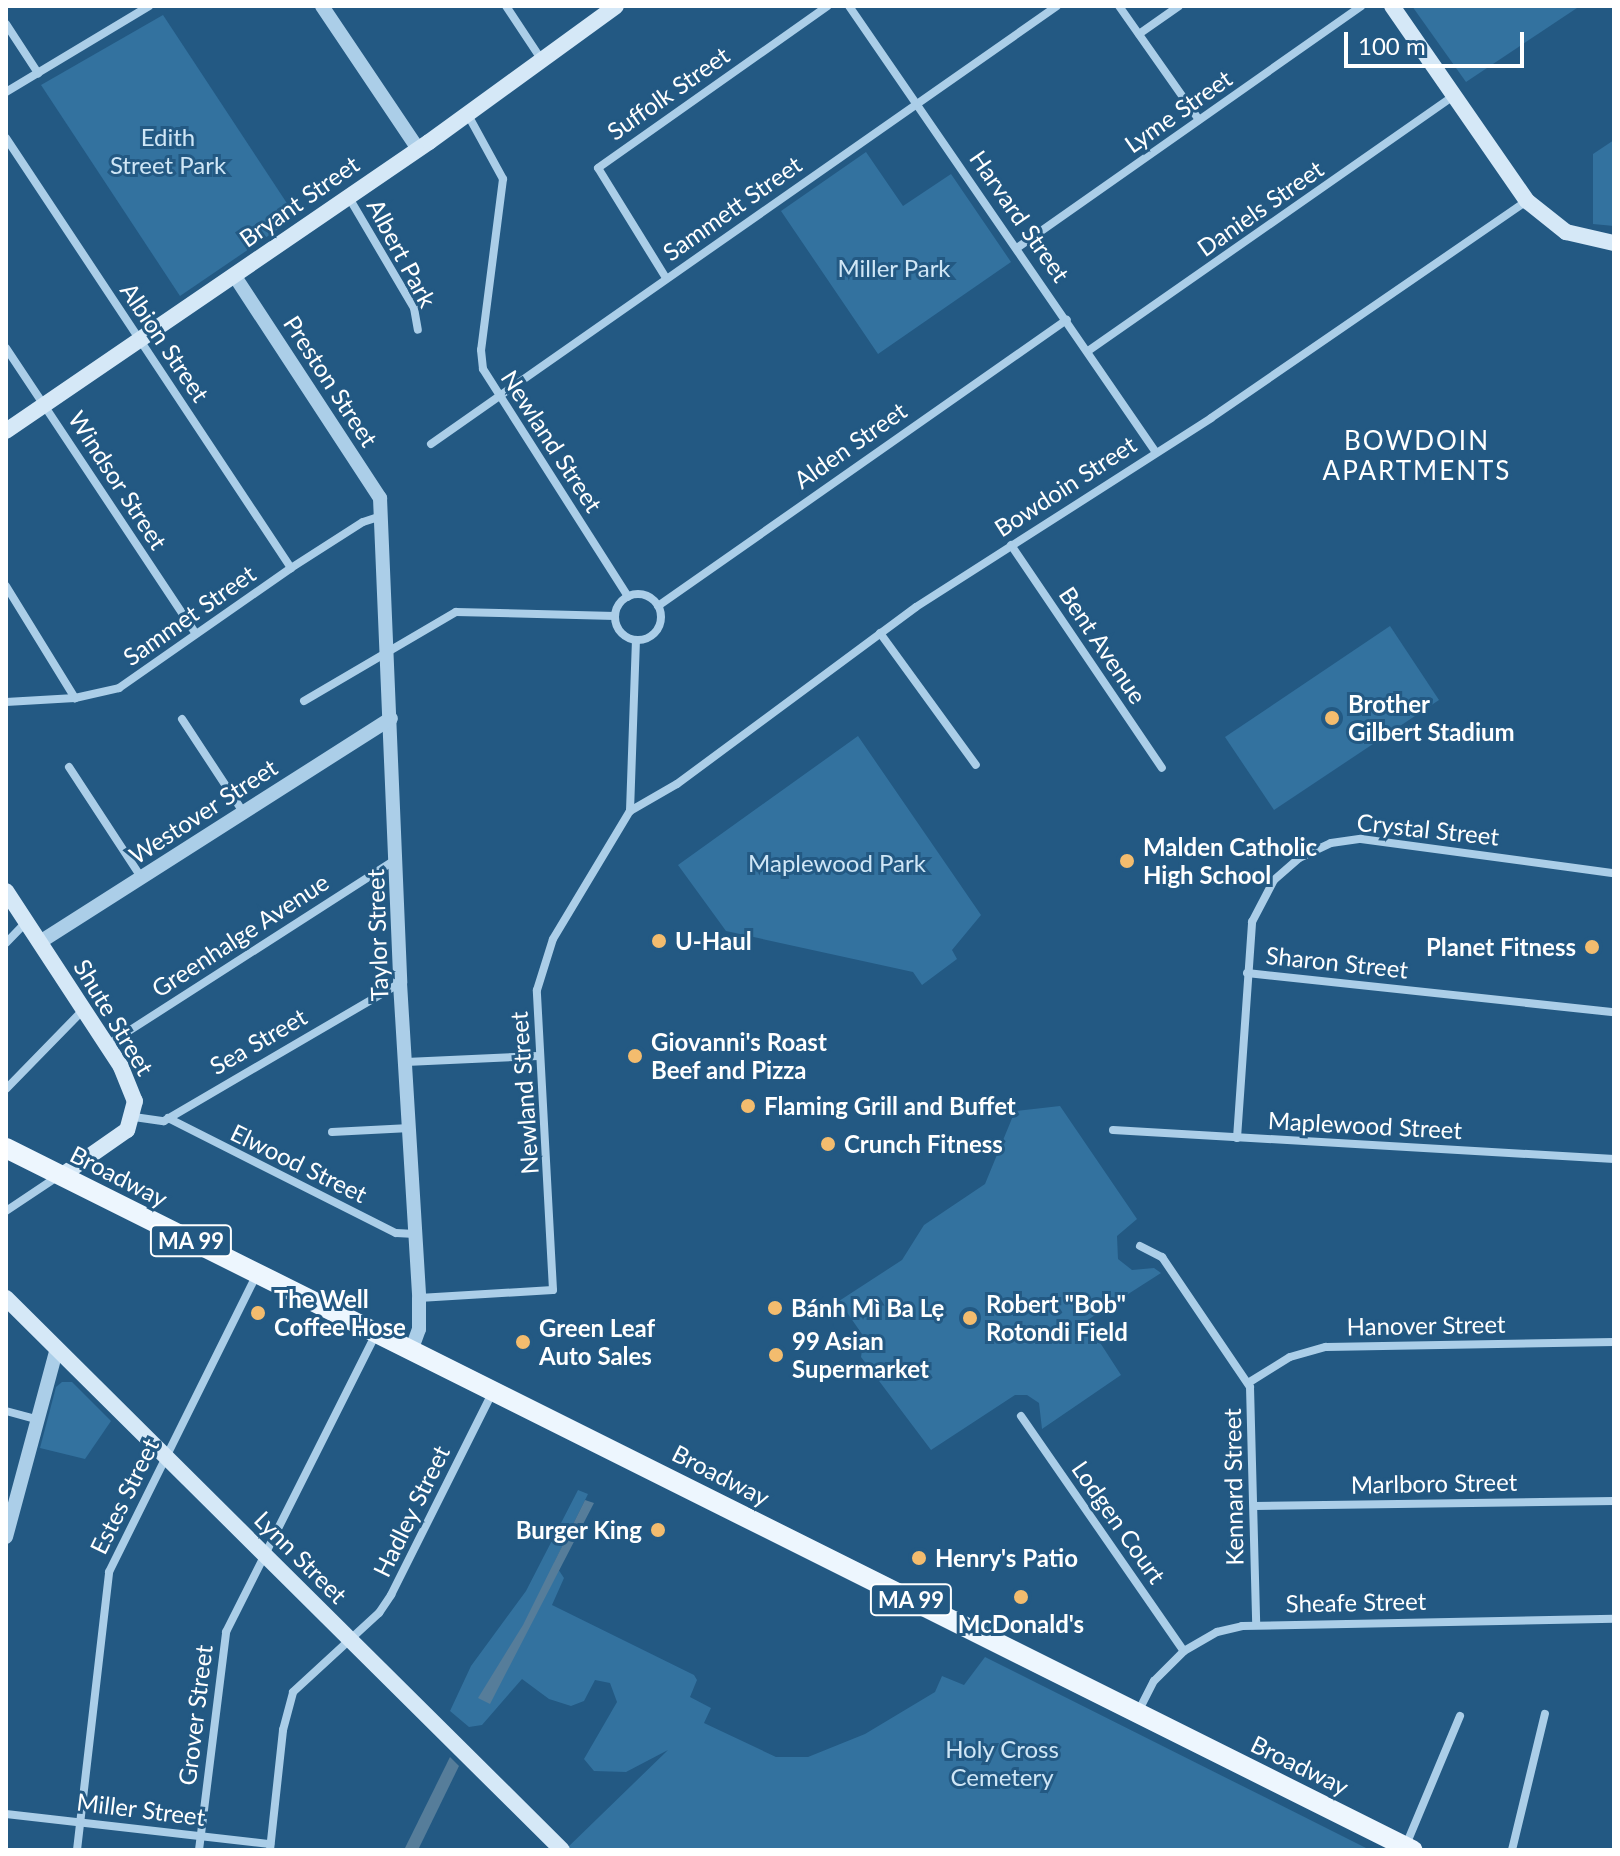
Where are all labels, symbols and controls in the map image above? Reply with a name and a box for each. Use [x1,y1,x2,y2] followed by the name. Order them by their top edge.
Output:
[1348,16,1528,66] scale bar
[1358,31,1426,60] text: 100 m
[601,40,735,146] street label: Suffolk Street
[1119,64,1237,158] street label: Lyme Street
[110,123,226,179] park label: Edith Street Park
[964,145,1076,287] street label: Harvard Street
[234,149,364,253] street label: Bryant Street
[657,150,807,266] street label: Sammett Street
[1191,154,1329,262] street label: Daniels Street
[362,194,442,312] street label: Albert Park
[837,254,951,282] park label: Miller Park
[115,277,215,407] street label: Albion Street
[278,310,384,452] street label: Preston Street
[496,365,608,517] street label: Newland Street
[788,396,912,494] street label: Alden Street
[63,405,173,555] street label: Windsor Street
[1323,425,1511,486] district label: BOWDOIN APARTMENTS
[989,430,1141,542] street label: Bowdoin Street
[117,559,261,671] street label: Sammet Street
[1053,581,1153,709] street label: Bent Avenue
[1348,690,1515,746] place label: Brother Gilbert Stadium
[1323,709,1341,727] marker: Brother Gilbert Stadium
[123,752,283,870] street label: Westover Street
[1355,807,1501,851] street label: Crystal Street
[1143,833,1317,889] place label: Malden Catholic High School
[748,849,926,877] park label: Maplewood Park
[1118,852,1136,870] marker: Malden Catholic High School
[146,867,334,1003] street label: Greenhalge Avenue
[360,868,394,1002] street label: Taylor Street
[675,927,752,955] place label: U-Haul
[650,932,668,950] marker: U-Haul
[1426,933,1576,961] place label: Planet Fitness
[1583,938,1601,956] marker: Planet Fitness
[1265,940,1409,984] street label: Sharon Street
[68,954,160,1080] street label: Shute Street
[205,1002,311,1080] street label: Sea Street
[504,1011,544,1175] street label: Newland Street
[651,1028,827,1084] place label: Giovanni's Roast Beef and Pizza
[626,1047,644,1065] marker: Giovanni's Roast Beef and Pizza
[764,1092,1016,1120] place label: Flaming Grill and Buffet
[739,1097,757,1115] marker: Flaming Grill and Buffet
[1267,1106,1463,1144] street label: Maplewood Street
[226,1118,372,1208] street label: Elwood Street
[844,1130,1003,1158] place label: Crunch Fitness
[819,1135,837,1153] marker: Crunch Fitness
[66,1139,172,1213] street label: Broadway
[149,1223,233,1259] road number: MA 99
[274,1285,406,1341] place label: The Well Coffee Hose
[986,1290,1128,1346] place label: Robert "Bob" Rotondi Field
[791,1294,944,1322] place label: Bánh Mì Ba Lẹ
[766,1299,784,1317] marker: Bánh Mì Ba Lẹ
[249,1304,267,1322] marker: The Well Coffee Hose
[961,1309,979,1327] marker: Robert "Bob" Rotondi Field
[1346,1309,1506,1341] street label: Hanover Street
[539,1314,655,1370] place label: Green Leaf Auto Sales
[792,1327,929,1383] place label: 99 Asian Supermarket
[514,1333,532,1351] marker: Green Leaf Auto Sales
[767,1346,785,1364] marker: 99 Asian Supermarket
[1217,1408,1249,1566] street label: Kennard Street
[84,1434,164,1558] street label: Estes Street
[668,1438,774,1512] street label: Broadway
[367,1440,455,1582] street label: Hadley Street
[1066,1455,1172,1589] street label: Lodgen Court
[1351,1467,1517,1499] street label: Marlboro Street
[249,1505,353,1609] street label: Lynn Street
[515,1516,642,1544] place label: Burger King
[649,1521,667,1539] marker: Burger King
[935,1544,1078,1572] place label: Henry's Patio
[910,1549,928,1567] marker: Henry's Patio
[869,1582,953,1618] road number: MA 99
[1285,1586,1427,1618] street label: Sheafe Street
[1012,1588,1030,1606] marker: McDonald's
[958,1610,1084,1638] place label: McDonald's
[172,1643,218,1787] street label: Grover Street
[1246,1729,1354,1801] street label: Broadway
[945,1735,1059,1791] park label: Holy Cross Cemetery
[75,1787,207,1831] street label: Miller Street

